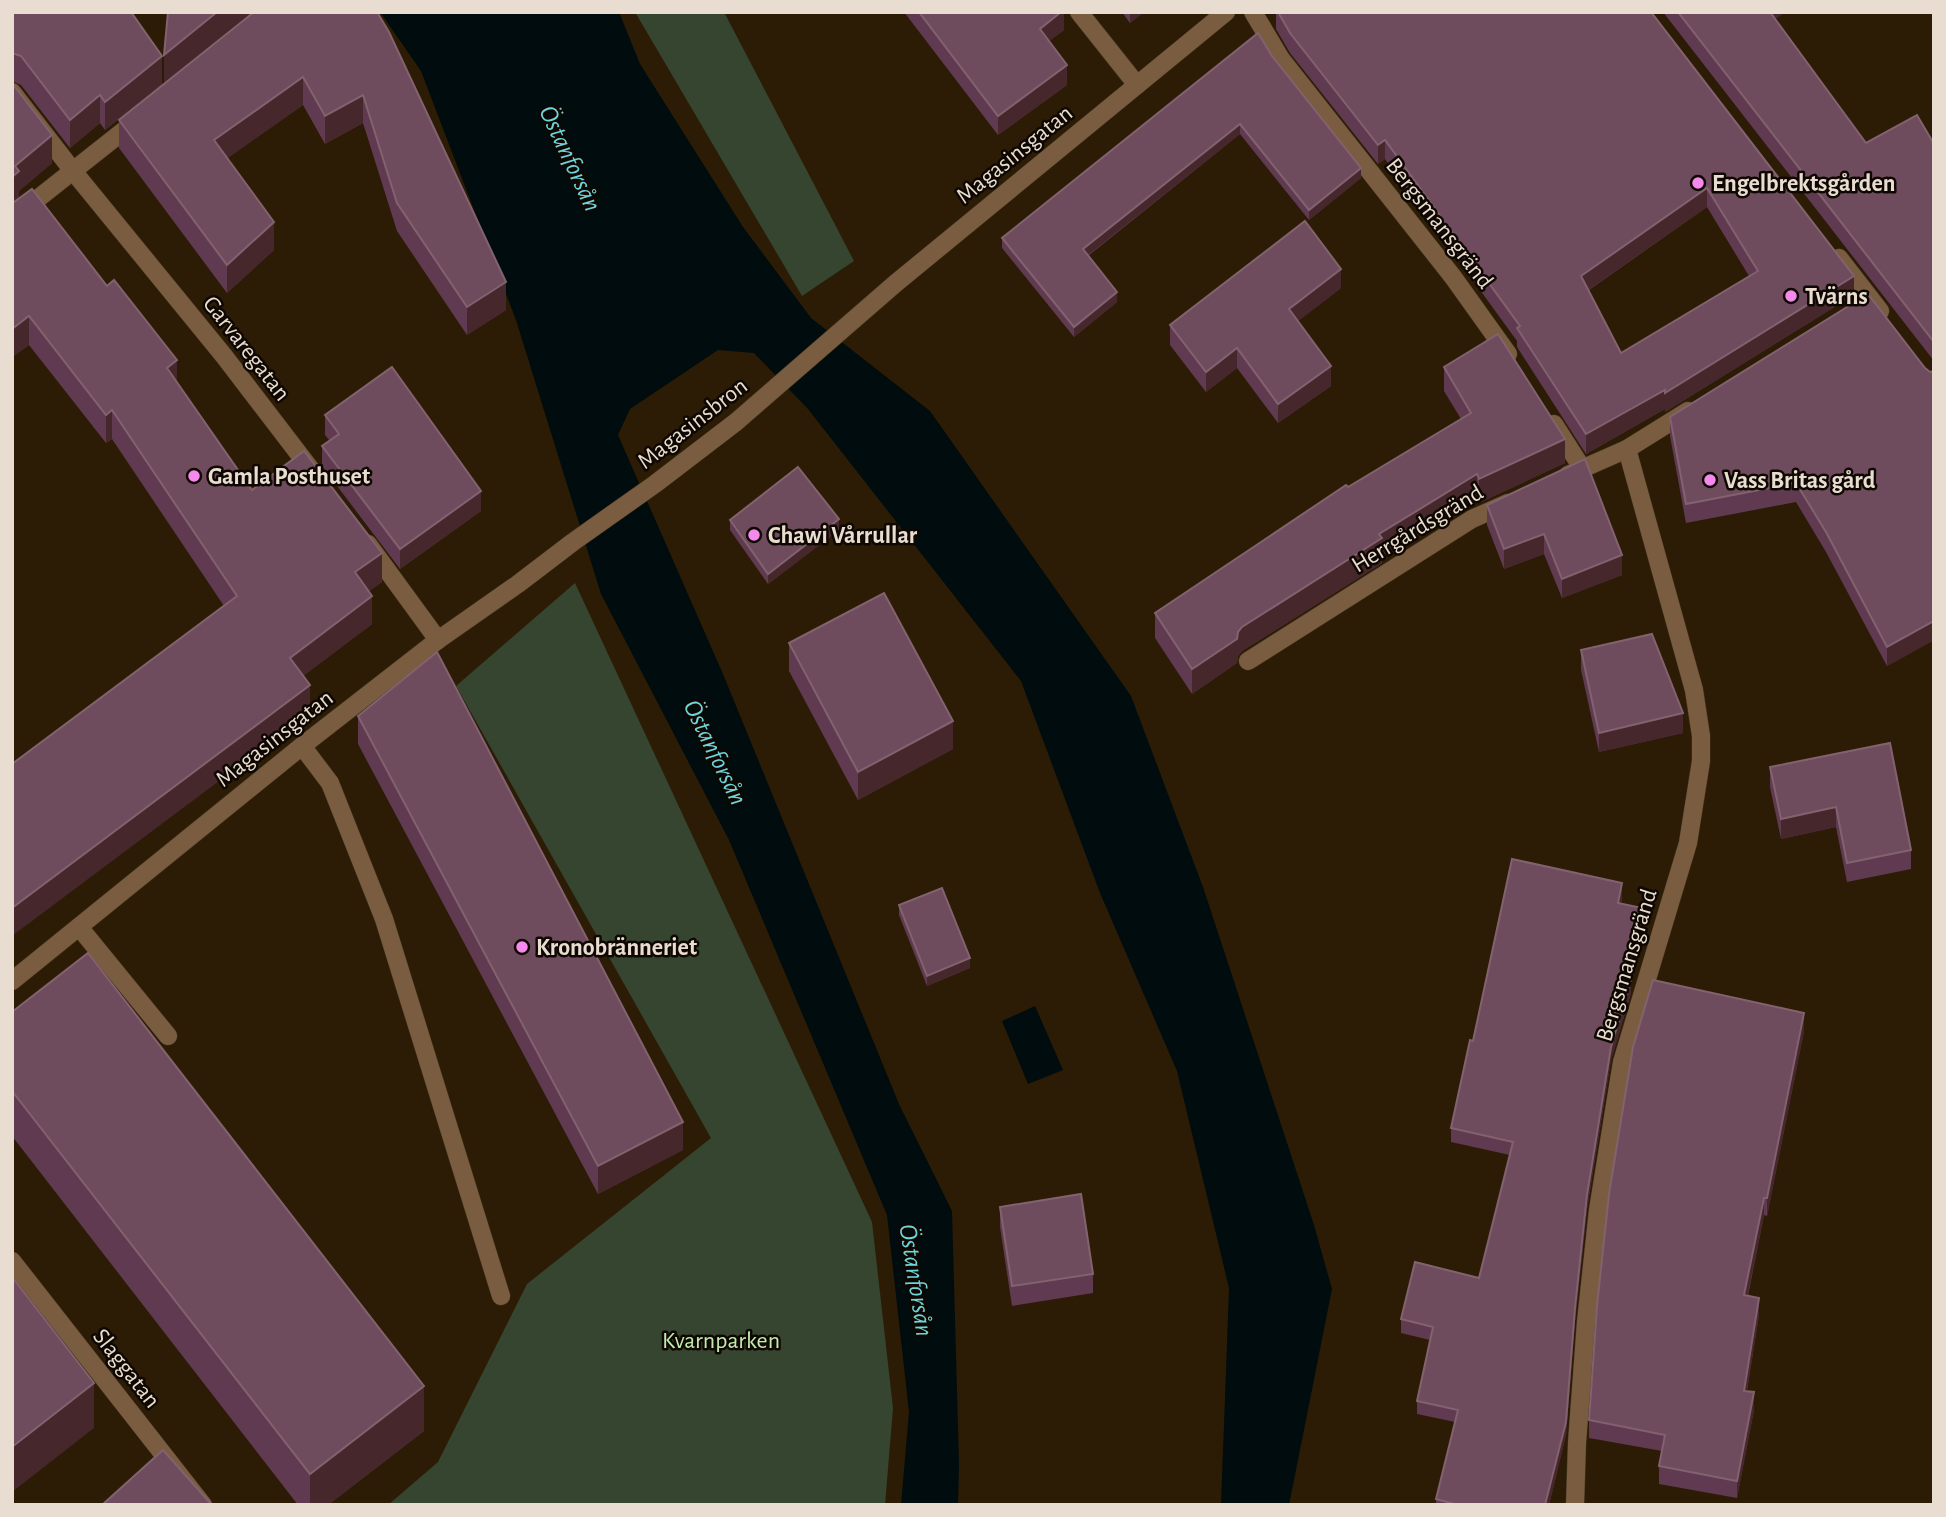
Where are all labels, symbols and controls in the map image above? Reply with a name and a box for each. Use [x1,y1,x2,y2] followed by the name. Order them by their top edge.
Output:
[534,101,607,215] water label: Östanforsån
[952,101,1077,209] street label: Magasinsgatan
[1381,154,1497,293] street label: Bergsmansgränd
[1712,172,1895,196] place label: Engelbrektsgården
[1690,175,1706,191] marker: Engelbrektsgården
[1805,285,1868,309] place label: Tvärns
[1783,288,1799,304] marker: Tvärns
[198,292,294,405] street label: Garvaregatan
[633,374,752,474] street label: Magasinsbron
[208,465,370,489] place label: Gamla Posthuset
[186,468,202,484] marker: Gamla Posthuset
[1724,469,1876,493] place label: Vass Britas gård
[1702,472,1718,488] marker: Vass Britas gård
[1348,480,1487,577] street label: Herrgårdsgränd
[768,524,918,548] place label: Chawi Vårrullar
[746,527,762,543] marker: Chawi Vårrullar
[211,686,338,792] street label: Magasinsgatan
[679,695,753,809] water label: Östanforsån
[1592,886,1662,1044] street label: Bergsmansgränd
[536,936,697,960] place label: Kronobränneriet
[514,939,530,955] marker: Kronobränneriet
[894,1222,939,1338] water label: Östanforsån
[88,1325,164,1413] street label: Slaggatan
[662,1329,780,1353] park label: Kvarnparken

